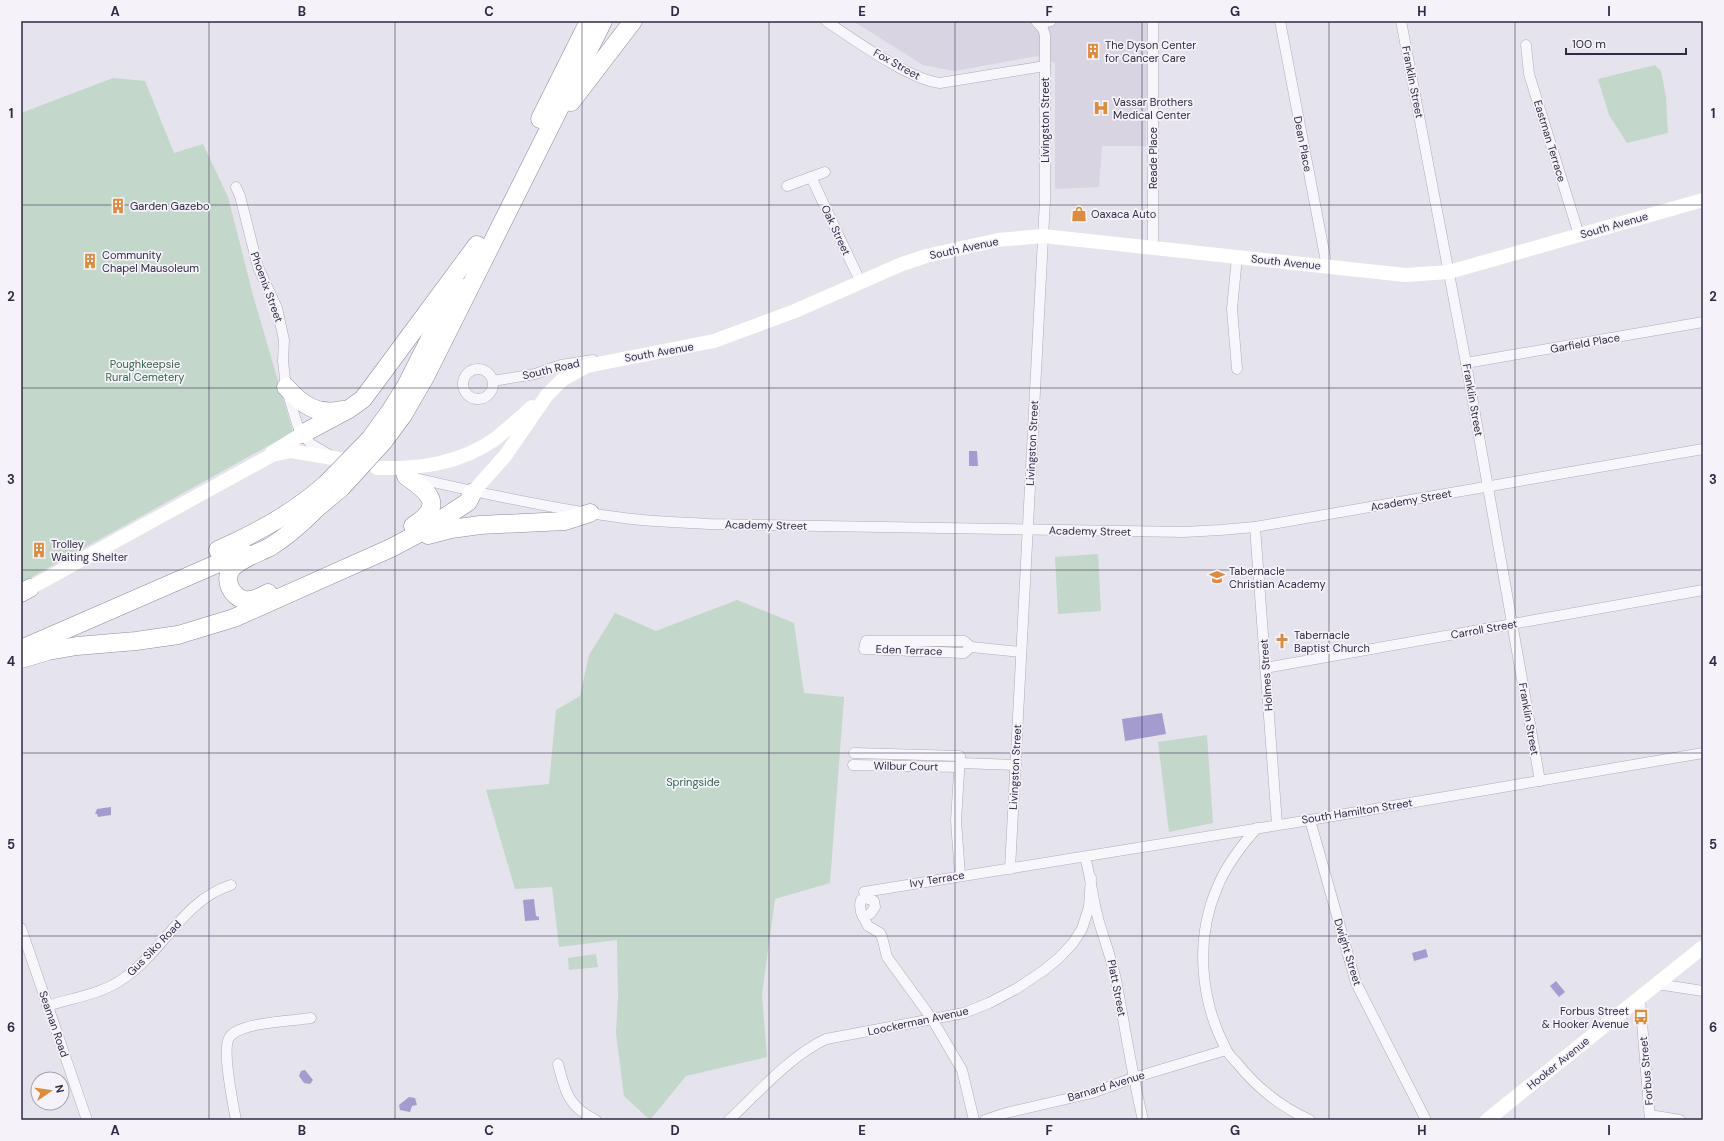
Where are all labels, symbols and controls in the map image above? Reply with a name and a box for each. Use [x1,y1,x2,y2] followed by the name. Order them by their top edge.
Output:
[110,3,120,20] text: A
[298,3,306,20] text: B
[484,3,494,20] text: C
[670,3,680,20] text: D
[858,3,866,20] text: E
[1045,3,1053,20] text: F
[1230,3,1240,20] text: G
[1417,3,1427,20] text: H
[1607,3,1611,20] text: I
[1566,30,1686,56] scale bar
[1572,36,1606,52] text: 100 m
[1105,38,1196,65] place label: The Dyson Center for Cancer Care
[1084,42,1102,60] building icon: The Dyson Center for Cancer Care
[871,45,923,83] street label: Fox Street
[1399,45,1427,119] street label: Franklin Street
[1038,77,1052,163] street label: Livingston Street
[1113,95,1193,122] place label: Vassar Brothers Medical Center
[1531,98,1569,184] street label: Eastman Terrace
[1092,99,1110,117] hospital icon: Vassar Brothers Medical Center
[9,105,13,122] text: 1
[1711,105,1715,122] text: 1
[1291,115,1315,173] street label: Dean Place
[1146,127,1160,189] street label: Reade Place
[109,197,127,215] building icon: Garden Gazebo
[130,199,210,213] place label: Garden Gazebo
[818,203,854,257] street label: Oak Street
[1070,205,1088,223] shop icon: Oaxaca Auto
[1091,207,1156,221] place label: Oaxaca Auto
[1578,209,1650,241] street label: South Avenue
[928,234,1000,262] street label: South Avenue
[102,248,199,275] place label: Community Chapel Mausoleum
[248,250,286,324] street label: Phoenix Street
[1250,251,1322,273] street label: South Avenue
[81,252,99,270] building icon: Community Chapel Mausoleum
[7,288,15,305] text: 2
[1709,288,1717,305] text: 2
[1549,330,1621,356] street label: Garfield Place
[623,339,695,365] street label: South Avenue
[521,356,581,382] street label: South Road
[106,357,184,384] park label: Poughkeepsie Rural Cemetery
[1460,363,1486,437] street label: Franklin Street
[1023,400,1041,486] street label: Livingston Street
[7,471,15,488] text: 3
[1709,471,1717,488] text: 3
[1369,486,1453,514] street label: Academy Street
[725,517,807,533] street label: Academy Street
[1049,523,1131,539] street label: Academy Street
[51,537,128,564] place label: Trolley Waiting Shelter
[30,541,48,559] building icon: Trolley Waiting Shelter
[1229,564,1326,591] place label: Tabernacle Christian Academy
[1208,568,1226,586] school or university icon: Tabernacle Christian Academy
[1450,616,1518,642] street label: Carroll Street
[1294,628,1370,655] place label: Tabernacle Baptist Church
[1273,632,1291,650] church icon: Tabernacle Baptist Church
[1257,639,1275,711] street label: Holmes Street
[875,642,943,658] street label: Eden Terrace
[7,653,15,670] text: 4
[1709,653,1717,670] text: 4
[1516,682,1542,756] street label: Franklin Street
[1006,724,1024,810] street label: Livingston Street
[873,758,939,774] street label: Wilbur Court
[666,775,720,789] park label: Springside
[1300,795,1414,827] street label: South Hamilton Street
[7,836,15,853] text: 5
[1709,836,1717,853] text: 5
[908,868,966,890] street label: Ivy Terrace
[124,917,184,979] street label: Gus Siko Road
[1331,917,1365,987] street label: Dwight Street
[1105,958,1129,1018] street label: Platt Street
[36,989,72,1059] street label: Seaman Road
[866,1003,970,1039] street label: Loockerman Avenue
[1542,1004,1629,1031] place label: Forbus Street & Hooker Avenue
[1632,1008,1650,1026] bus stop icon: Forbus Street & Hooker Avenue
[7,1019,15,1036] text: 6
[1709,1019,1717,1036] text: 6
[1524,1034,1592,1092] street label: Hooker Avenue
[1636,1036,1656,1106] street label: Forbus Street
[1066,1068,1146,1104] street label: Barnard Avenue
[30,1071,70,1111] north arrow
[52,1083,67,1094] text: N
[110,1122,120,1139] text: A
[298,1122,306,1139] text: B
[484,1122,494,1139] text: C
[670,1122,680,1139] text: D
[858,1122,866,1139] text: E
[1045,1122,1053,1139] text: F
[1230,1122,1240,1139] text: G
[1417,1122,1427,1139] text: H
[1607,1122,1611,1139] text: I

